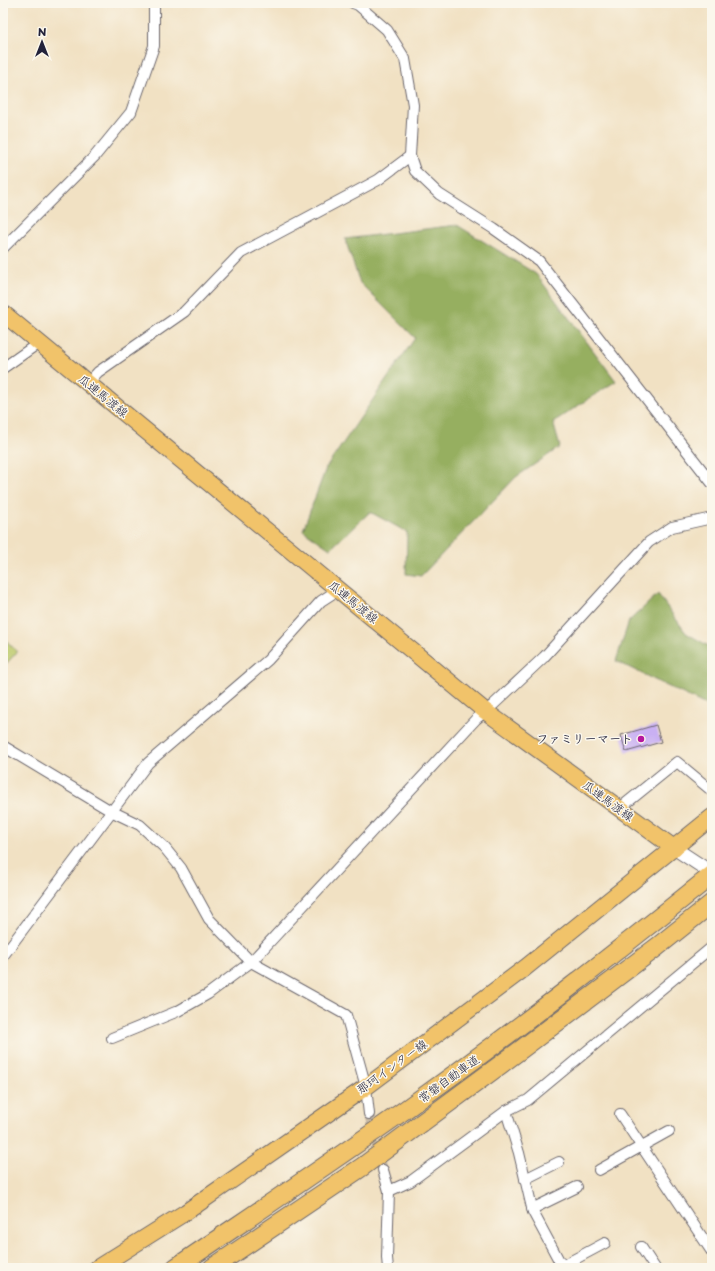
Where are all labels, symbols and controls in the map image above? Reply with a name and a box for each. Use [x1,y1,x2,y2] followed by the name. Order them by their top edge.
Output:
[22,22,62,62] north arrow
[38,23,47,40] text: N
[75,369,133,421] street label: 瓜連馬渡線
[325,575,383,627] street label: 瓜連馬渡線
[537,729,633,747] place label: ファミリーマート
[636,734,646,744] marker: ファミリーマート
[579,775,638,825] street label: 瓜連馬渡線
[352,1034,430,1098] street label: 那珂インター線
[414,1050,483,1107] street label: 常磐自動車道

